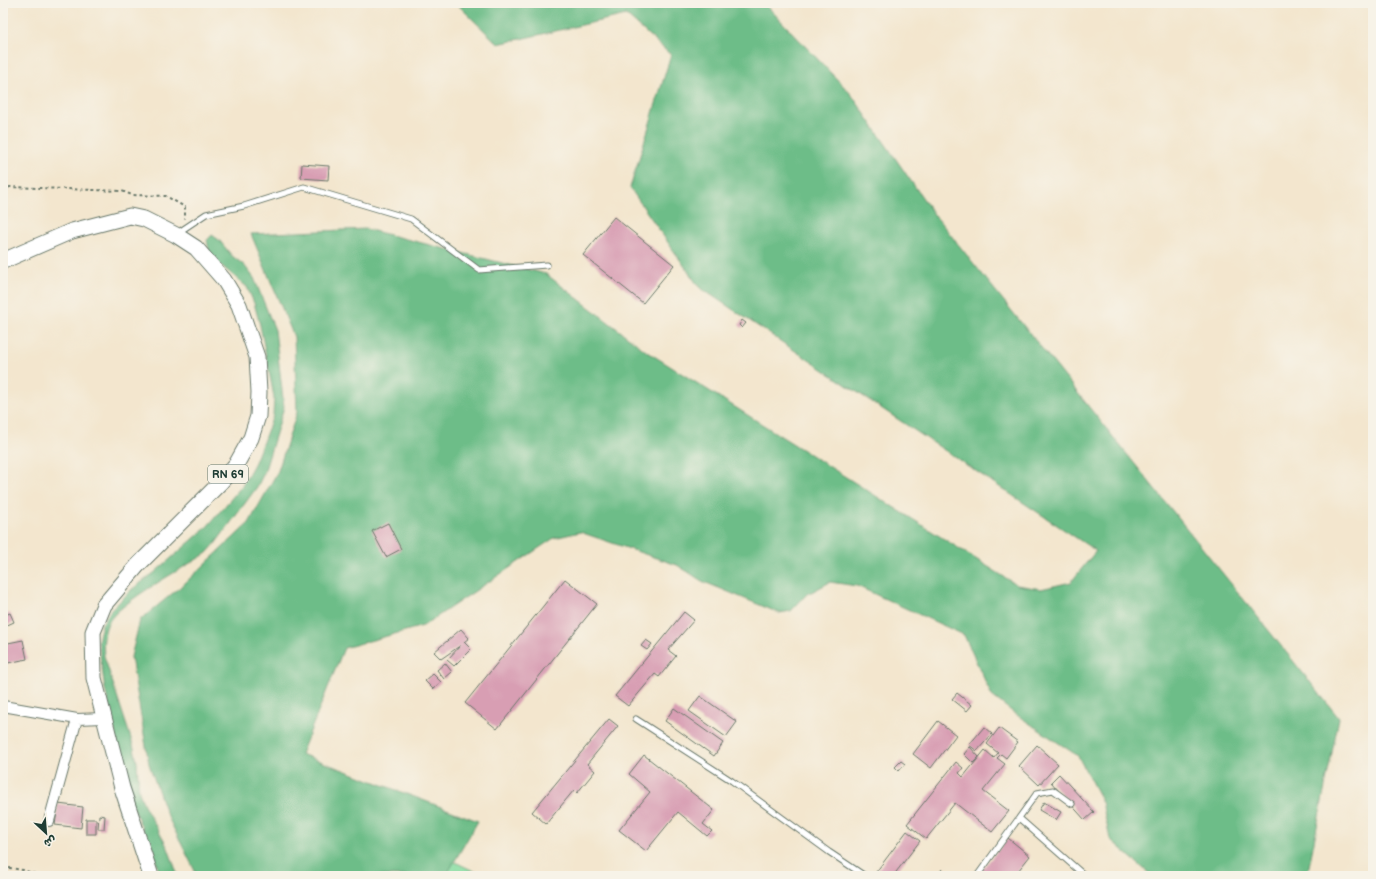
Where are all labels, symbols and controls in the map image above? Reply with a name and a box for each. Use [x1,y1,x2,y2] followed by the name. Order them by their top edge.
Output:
[208,465,248,483] road number: RN 69
[26,813,66,853] north arrow
[42,833,58,850] text: ش

